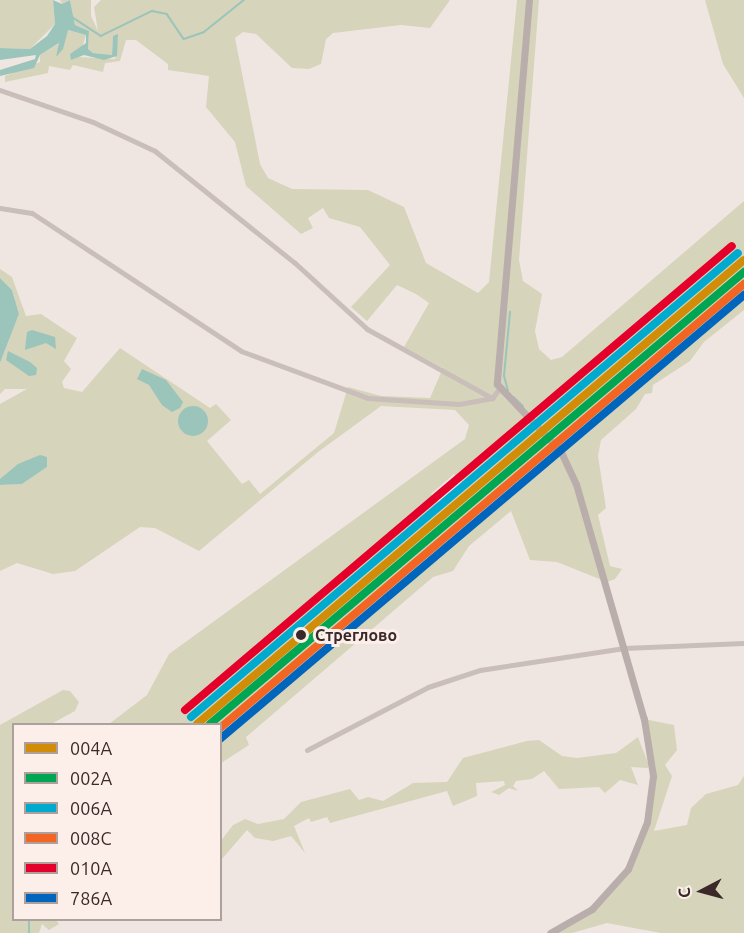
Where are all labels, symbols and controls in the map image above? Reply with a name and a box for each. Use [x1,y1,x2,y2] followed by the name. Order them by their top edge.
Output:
[315,625,397,645] place label: Стреглово
[292,626,310,644] marker: Стреглово
[12,723,222,921] legend
[70,738,112,758] text: 004А
[70,768,112,788] text: 002А
[70,798,112,818] text: 006А
[70,828,112,848] text: 008С
[70,858,112,878] text: 010А
[672,861,732,921] north arrow
[675,887,694,899] text: С
[70,888,112,908] text: 786А

